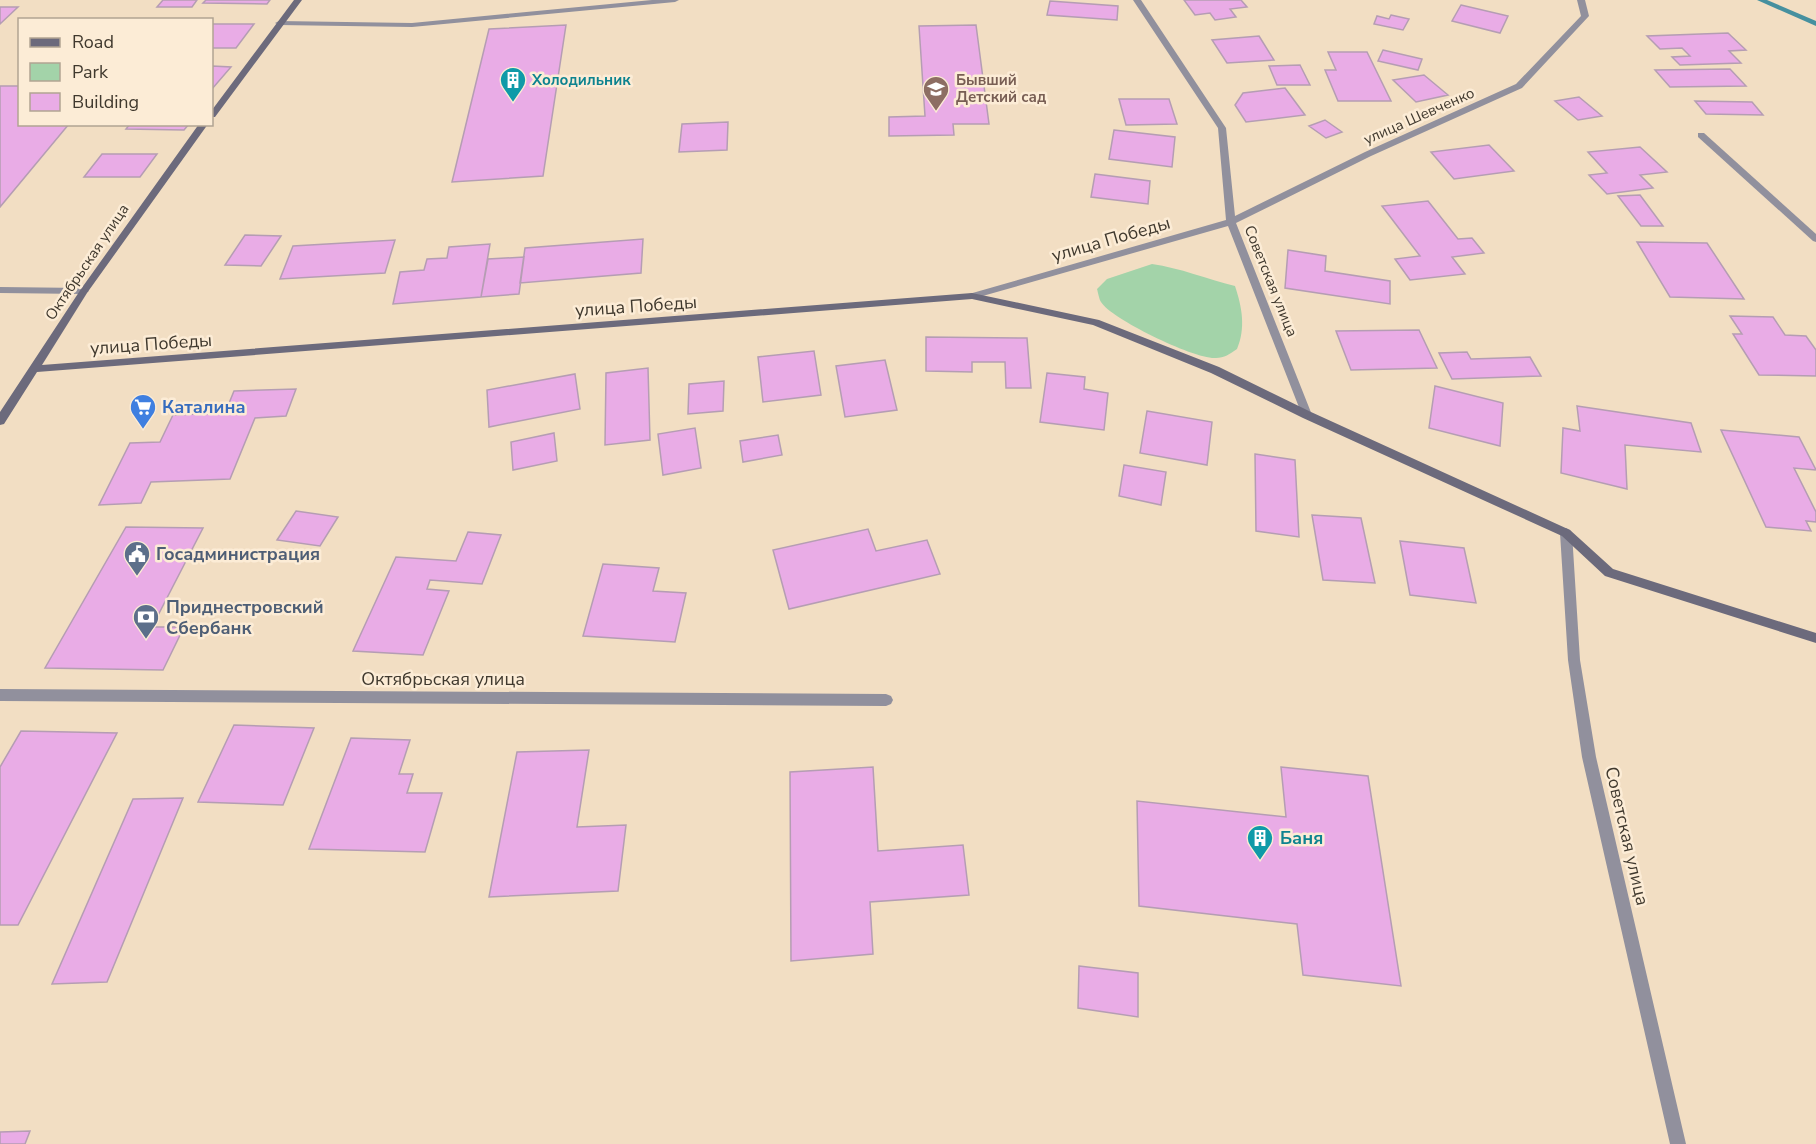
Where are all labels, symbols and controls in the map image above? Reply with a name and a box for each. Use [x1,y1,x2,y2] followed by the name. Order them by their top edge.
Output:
[18,18,213,126] legend
[72,30,114,54] text: Road
[72,60,109,84] text: Park
[498,65,528,103] building icon: Холодильник
[531,70,631,90] place label: Холодильник
[956,70,1046,107] place label: Бывший Детский сад
[921,74,951,112] school or university icon: Бывший Детский сад
[1360,83,1478,149] street label: улица Шевченко
[72,90,139,114] text: Building
[41,200,133,324] street label: Октябрьская улица
[1049,211,1173,267] street label: улица Победы
[1240,222,1302,340] street label: Советская улица
[574,290,698,322] street label: улица Победы
[89,328,213,360] street label: улица Победы
[128,392,158,430] supermarket icon: Каталина
[162,395,246,419] place label: Каталина
[122,539,152,577] public building icon: Госадминистрация
[156,542,320,566] place label: Госадминистрация
[166,595,324,640] place label: Приднестровский Сбербанк
[131,602,161,640] bank icon: Приднестровский Сбербанк
[361,667,525,691] street label: Октябрьская улица
[1599,764,1655,908] street label: Советская улица
[1245,823,1275,861] building icon: Баня
[1280,826,1323,850] place label: Баня

